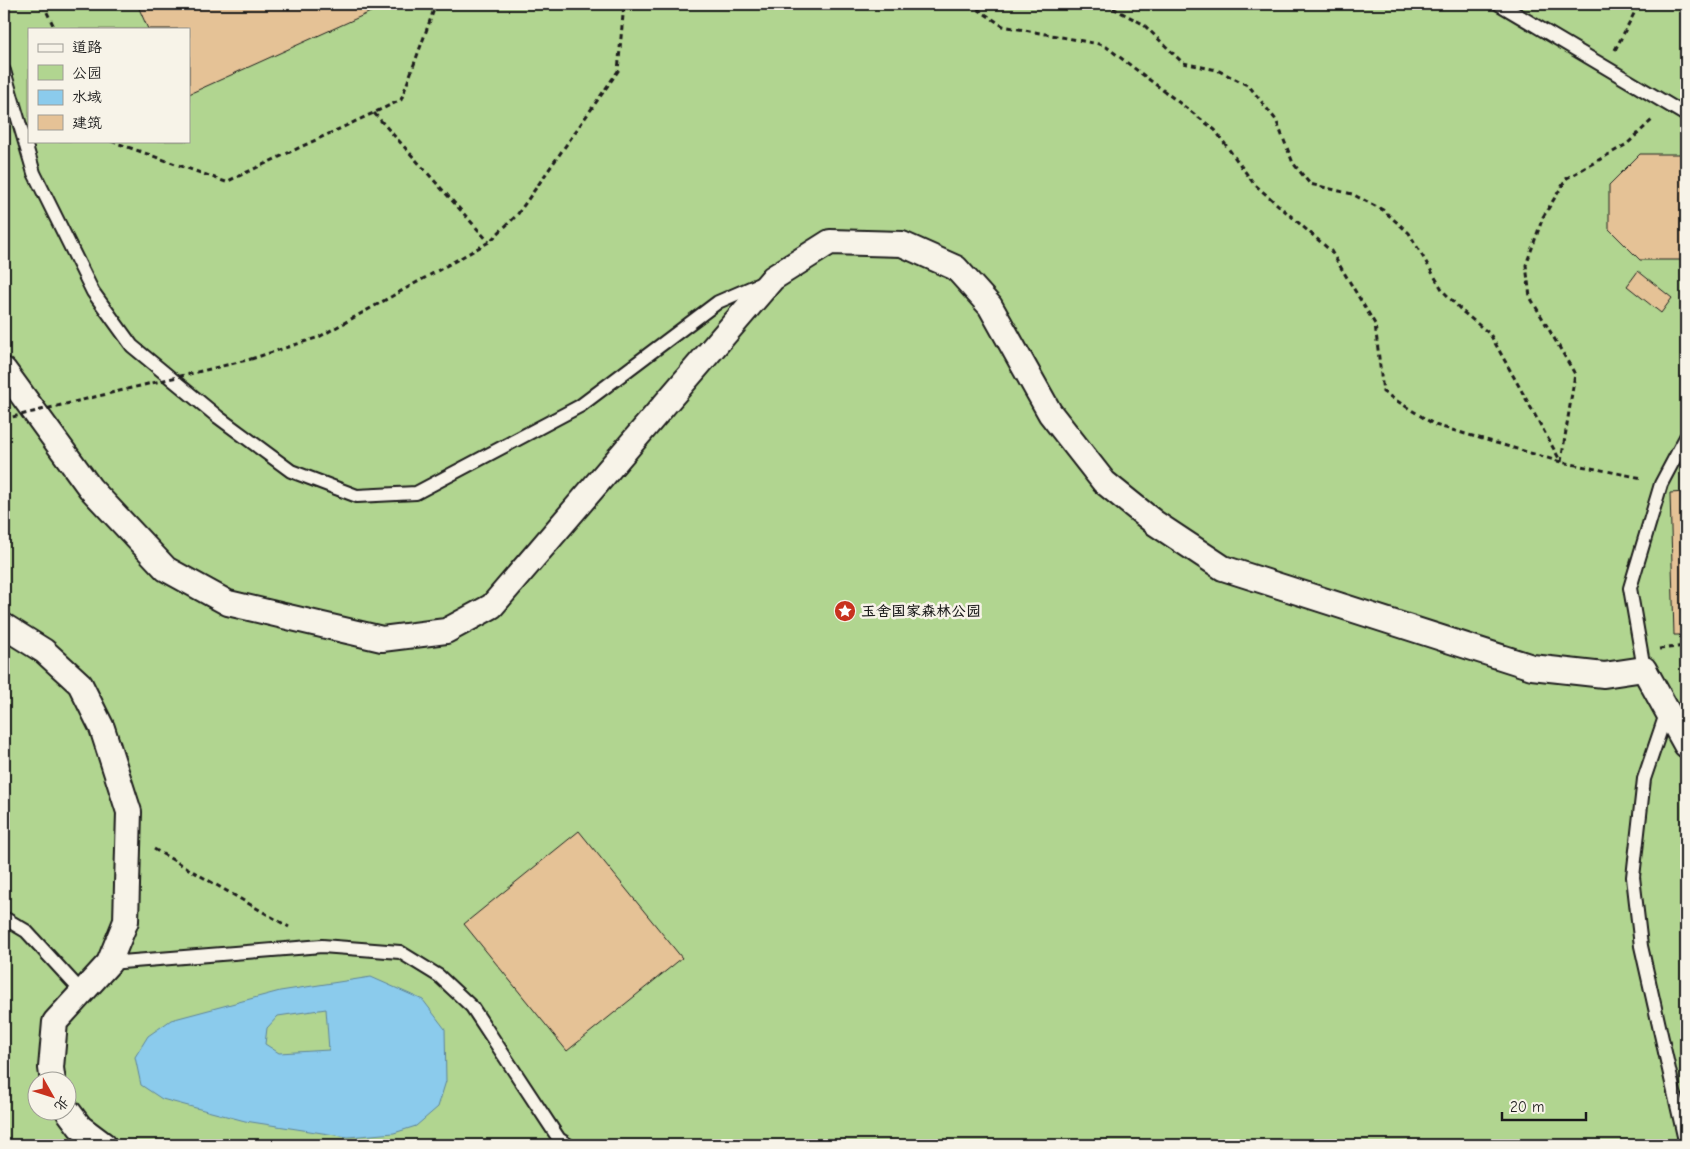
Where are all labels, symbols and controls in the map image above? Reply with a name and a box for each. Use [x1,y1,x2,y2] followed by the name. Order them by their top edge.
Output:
[28,28,190,142] legend
[72,38,102,56] text: 道路
[72,64,102,82] text: 公园
[72,88,102,106] text: 水域
[72,114,102,132] text: 建筑
[833,599,857,623] place icon: 玉舍国家森林公园
[861,602,981,620] place label: 玉舍国家森林公园
[28,1072,78,1122] north arrow
[1502,1089,1586,1121] scale bar
[51,1093,73,1115] text: 北
[1510,1098,1544,1116] text: 20 m

